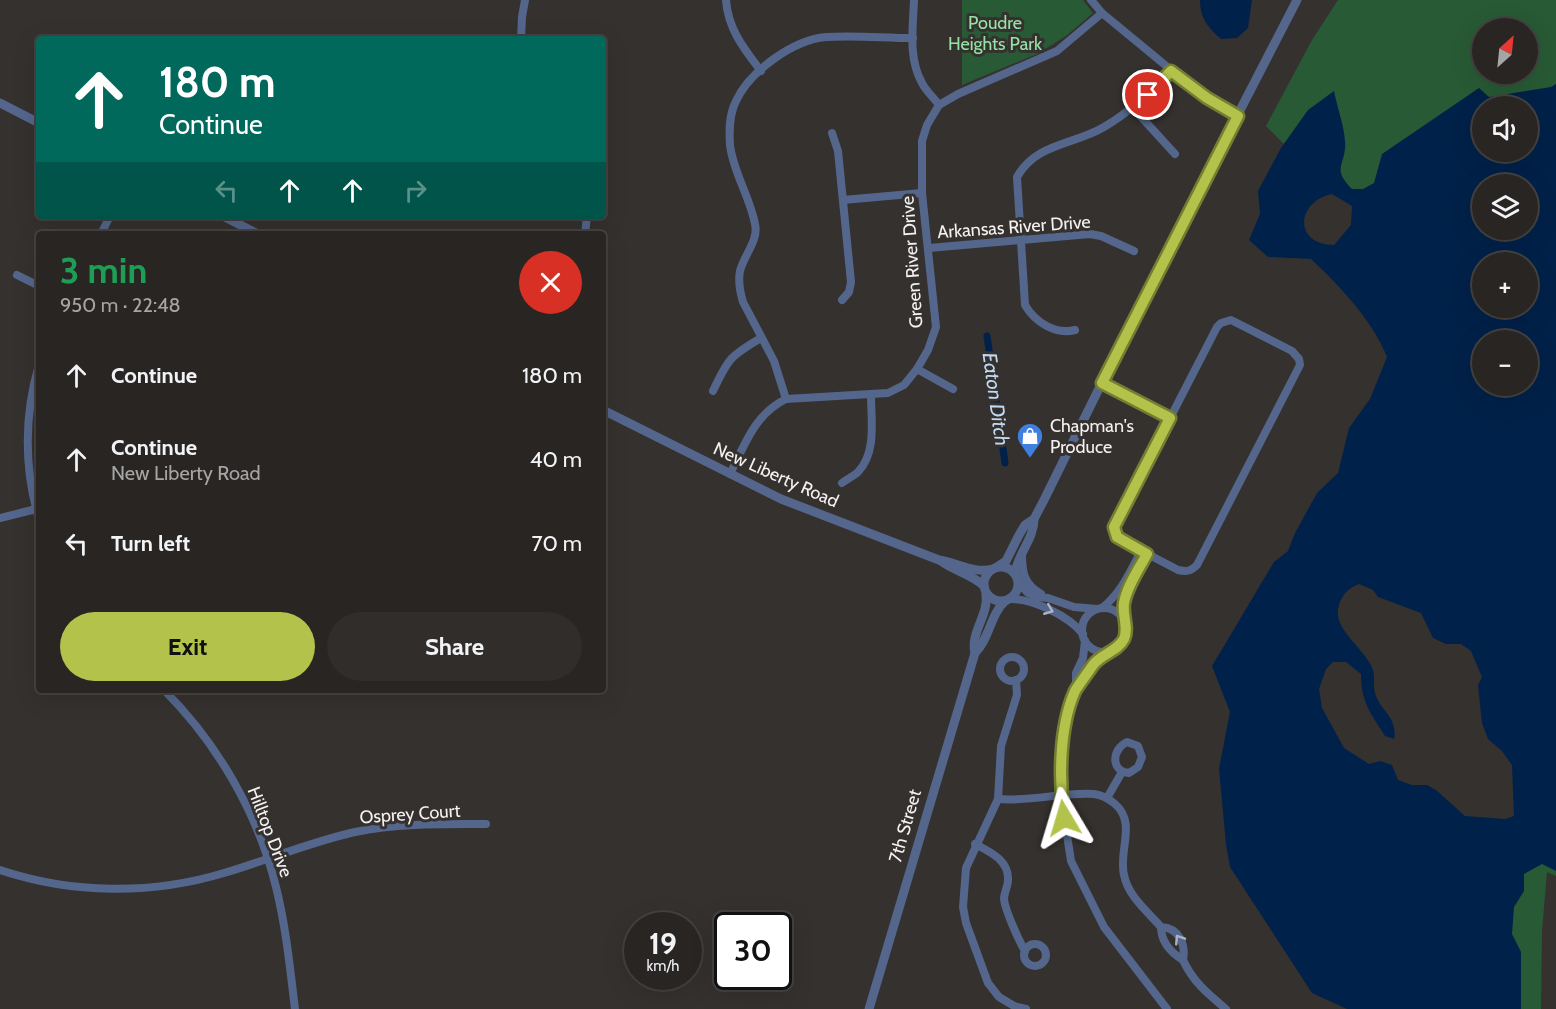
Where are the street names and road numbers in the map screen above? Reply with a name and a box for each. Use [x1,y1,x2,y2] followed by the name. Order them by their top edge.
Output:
[896,195,928,329] street label: Green River Drive
[937,211,1091,243] street label: Arkansas River Drive
[710,438,842,512] street label: New Liberty Road
[243,784,297,880] street label: Hilltop Drive
[884,787,926,865] street label: 7th Street
[359,800,461,828] street label: Osprey Court

